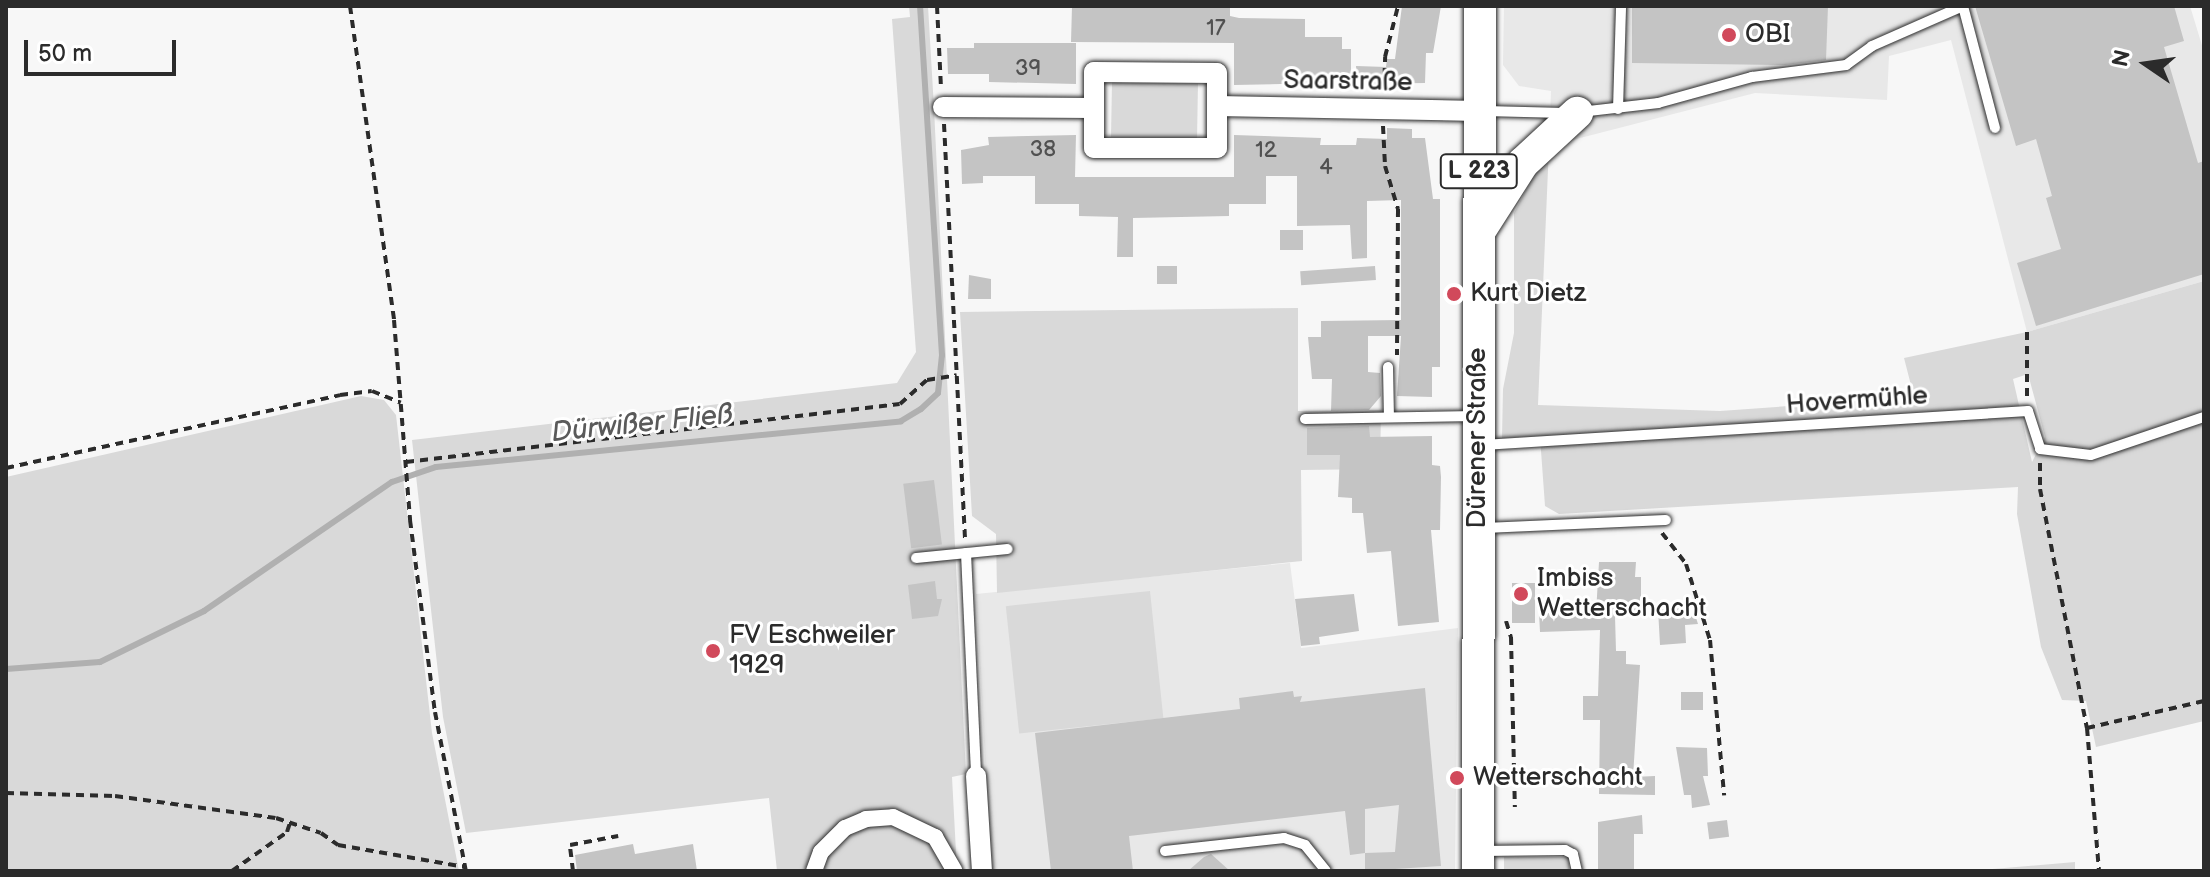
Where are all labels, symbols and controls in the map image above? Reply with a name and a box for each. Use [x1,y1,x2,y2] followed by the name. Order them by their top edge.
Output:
[1206,16,1226,42] house number: 17
[1745,19,1791,51] place label: OBI
[28,24,180,74] scale bar
[2106,24,2186,104] north arrow
[1720,26,1738,44] marker: OBI
[38,39,92,68] text: 50 m
[2107,47,2137,70] text: N
[1015,56,1041,82] house number: 39
[1283,65,1413,99] street label: Saarstraße
[1030,137,1056,163] house number: 38
[1255,138,1277,164] house number: 12
[1439,151,1519,191] road number: L 223
[1319,155,1333,181] house number: 4
[1470,278,1586,310] place label: Kurt Dietz
[1445,285,1463,303] marker: Kurt Dietz
[1462,347,1494,529] street label: Dürener Straße
[1785,380,1929,422] street label: Hovermühle
[550,398,734,450] water label: Dürwißer Fließ
[1537,563,1707,624] place label: Imbiss Wetterschacht
[1512,585,1530,603] marker: Imbiss Wetterschacht
[729,620,895,682] place label: FV Eschweiler 1929
[704,642,722,660] marker: FV Eschweiler 1929
[1473,762,1643,794] place label: Wetterschacht
[1448,769,1466,787] marker: Wetterschacht

